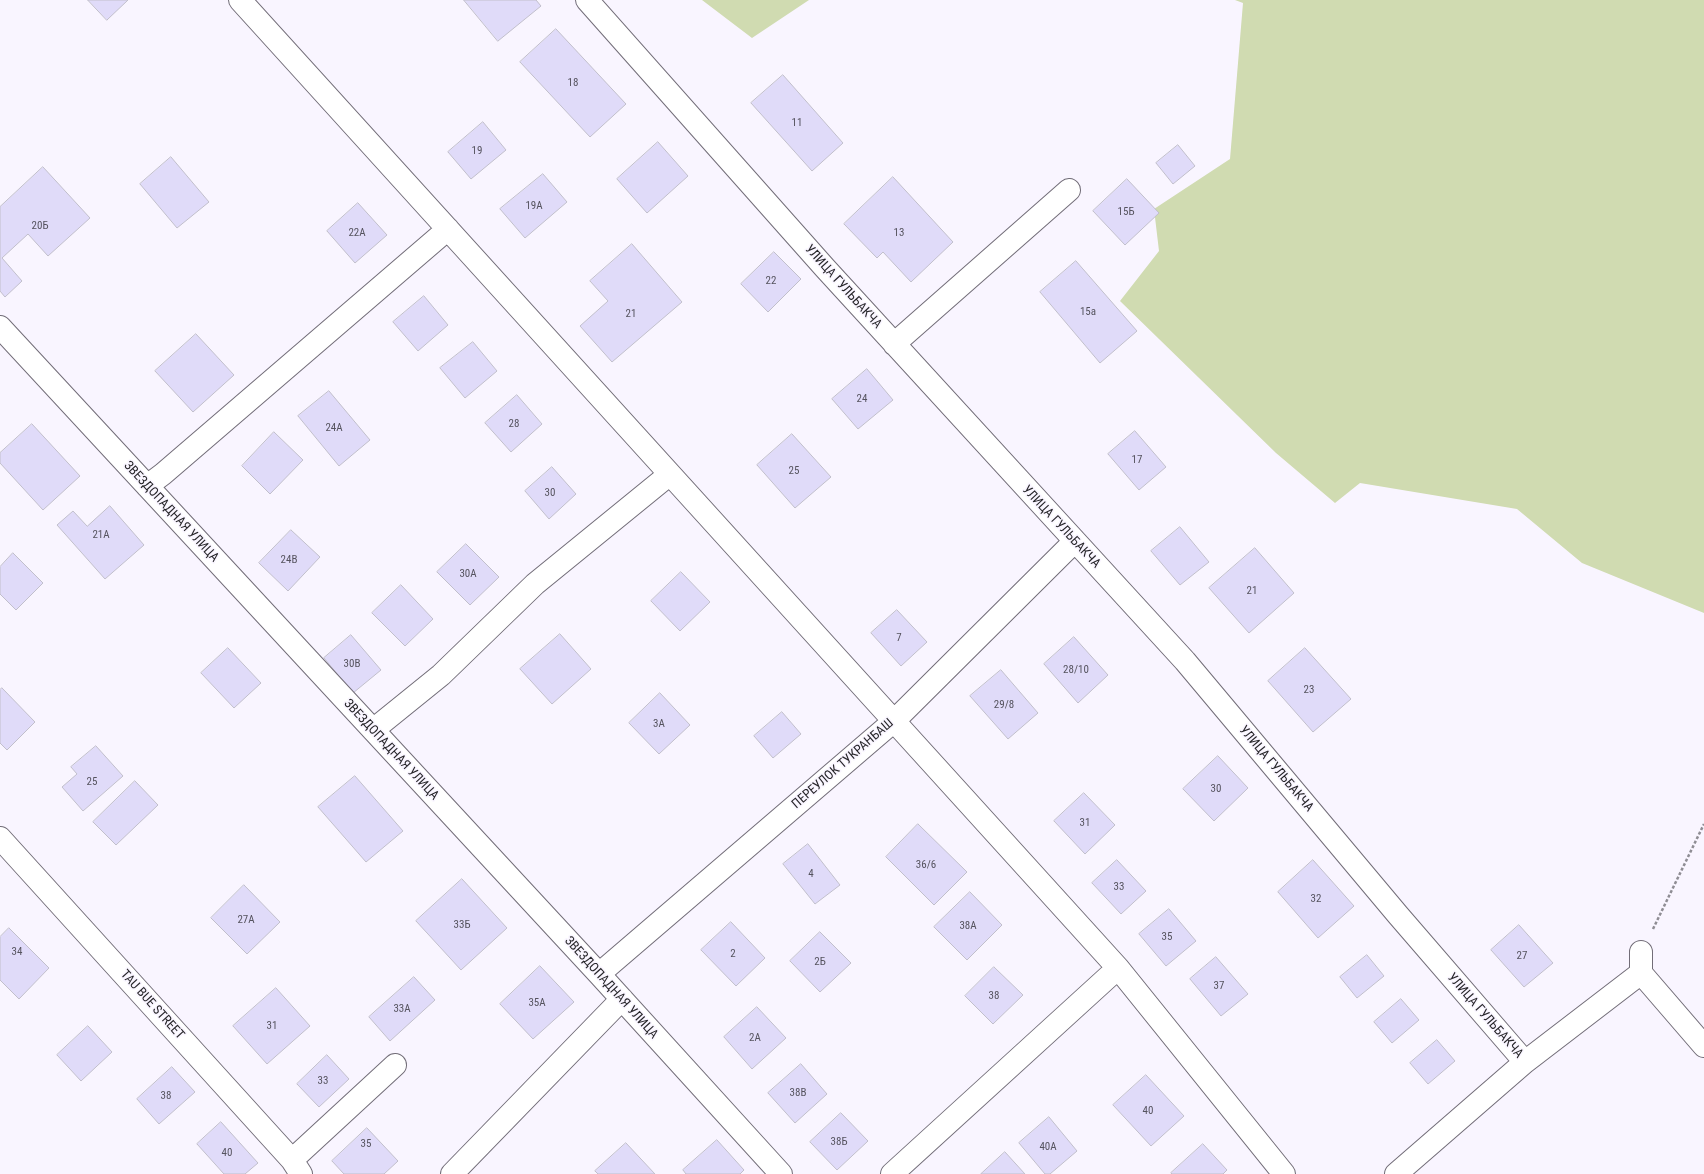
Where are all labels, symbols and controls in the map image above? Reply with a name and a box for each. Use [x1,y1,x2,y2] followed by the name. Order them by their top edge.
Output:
[568,76,578,90] house number: 18
[792,116,802,130] house number: 11
[472,144,482,158] house number: 19
[525,199,543,213] house number: 19А
[1118,205,1134,219] house number: 15Б
[32,219,48,233] house number: 20Б
[348,226,366,240] house number: 22А
[894,226,904,240] house number: 13
[801,242,885,332] street label: УЛИЦА ГУЛЬБАКЧА
[766,274,776,288] house number: 22
[1080,305,1096,319] house number: 15а
[626,307,636,321] house number: 21
[857,392,867,406] house number: 24
[509,417,519,431] house number: 28
[325,421,343,435] house number: 24А
[1132,453,1142,467] house number: 17
[120,458,222,566] street label: ЗВЕЗДОПАДНАЯ УЛИЦА
[789,464,799,478] house number: 25
[1019,482,1103,572] street label: УЛИЦА ГУЛЬБАКЧА
[545,486,555,500] house number: 30
[92,528,110,542] house number: 21А
[281,553,297,567] house number: 24В
[459,567,477,581] house number: 30А
[1247,584,1257,598] house number: 21
[896,631,902,645] house number: 7
[344,657,360,671] house number: 30В
[1063,663,1089,677] house number: 28/10
[1304,683,1314,697] house number: 23
[340,696,442,804] street label: ЗВЕЗДОПАДНАЯ УЛИЦА
[994,698,1014,712] house number: 29/8
[789,716,897,812] street label: ПЕРЕУЛОК ТУКРАНБАШ
[653,717,665,731] house number: 3А
[1236,723,1316,815] street label: УЛИЦА ГУЛЬБАКЧА
[87,775,97,789] house number: 25
[1211,782,1221,796] house number: 30
[1080,816,1090,830] house number: 31
[916,858,936,872] house number: 36/6
[808,867,814,881] house number: 4
[1114,880,1124,894] house number: 33
[1311,892,1321,906] house number: 32
[237,913,255,927] house number: 27А
[454,918,470,932] house number: 33Б
[959,919,977,933] house number: 38А
[1162,930,1172,944] house number: 35
[561,934,661,1042] street label: ЗВЕЗДОПАДНАЯ УЛИЦА
[12,945,22,959] house number: 34
[730,947,736,961] house number: 2
[1517,949,1527,963] house number: 27
[814,955,826,969] house number: 2Б
[117,967,187,1043] street label: TAU BUE STREET
[1444,970,1526,1062] street label: УЛИЦА ГУЛЬБАКЧА
[1214,979,1224,993] house number: 37
[989,989,999,1003] house number: 38
[528,996,546,1010] house number: 35А
[393,1002,411,1016] house number: 33А
[267,1019,277,1033] house number: 31
[749,1031,761,1045] house number: 2А
[318,1074,328,1088] house number: 33
[790,1086,806,1100] house number: 38В
[161,1089,171,1103] house number: 38
[1143,1104,1153,1118] house number: 40
[831,1135,847,1149] house number: 38Б
[361,1137,371,1151] house number: 35
[1039,1140,1057,1154] house number: 40А
[222,1146,232,1160] house number: 40

